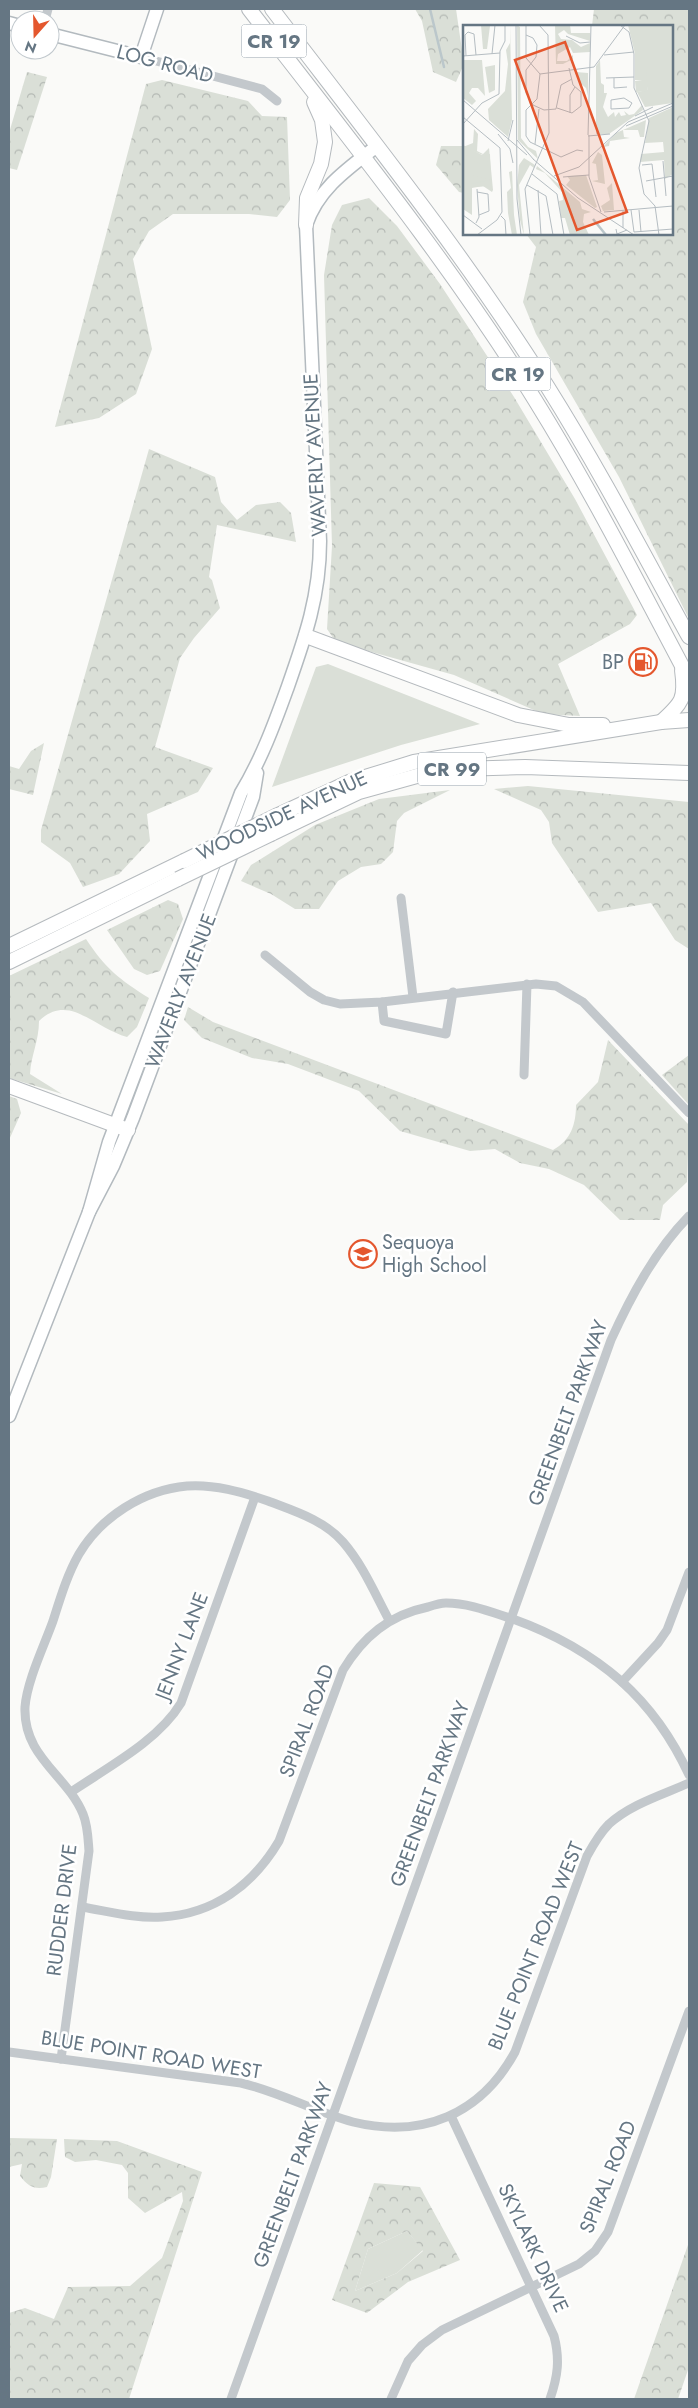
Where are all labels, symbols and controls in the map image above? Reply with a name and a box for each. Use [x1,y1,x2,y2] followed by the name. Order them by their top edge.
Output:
[10,10,60,60] north arrow
[242,24,306,58] road number: CR 19
[463,25,673,235] inset map
[22,36,39,59] text: N
[113,37,217,91] street label: LOG ROAD
[486,358,550,390] road number: CR 19
[296,373,334,537] street label: WAVERLY AVENUE
[628,647,658,677] fuel station icon: BP
[602,648,624,677] place label: BP
[418,752,486,786] road number: CR 99
[192,764,372,868] street label: WOODSIDE AVENUE
[138,909,224,1073] street label: WAVERLY AVENUE
[382,1228,487,1280] place label: Sequoya High School
[348,1239,378,1269] school or university icon: Sequoya High School
[521,1315,615,1510] street label: GREENBELT PARKWAY
[147,1588,216,1707] street label: JENNY LANE
[272,1660,342,1782] street label: SPIRAL ROAD
[383,1696,477,1891] street label: GREENBELT PARKWAY
[481,1837,591,2055] street label: BLUE POINT ROAD WEST
[40,1842,84,1978] street label: RUDDER DRIVE
[39,2023,264,2087] street label: BLUE POINT ROAD WEST
[246,2077,340,2272] street label: GREENBELT PARKWAY
[572,2116,644,2238] street label: SPIRAL ROAD
[490,2179,576,2317] street label: SKYLARK DRIVE

